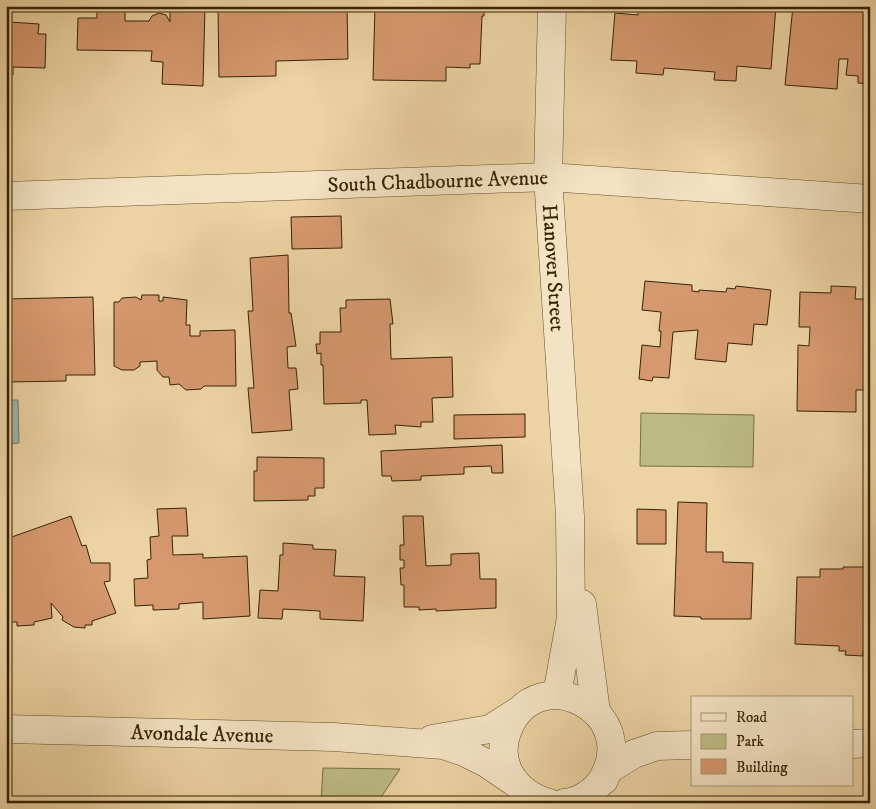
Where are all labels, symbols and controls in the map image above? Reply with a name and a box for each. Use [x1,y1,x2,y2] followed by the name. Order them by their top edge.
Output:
[327,165,549,199] street label: South Chadbourne Avenue
[536,203,570,333] street label: Hanover Street
[691,696,854,786] legend
[736,708,768,727] text: Road
[130,720,274,750] street label: Avondale Avenue
[736,732,765,751] text: Park
[736,758,788,777] text: Building

